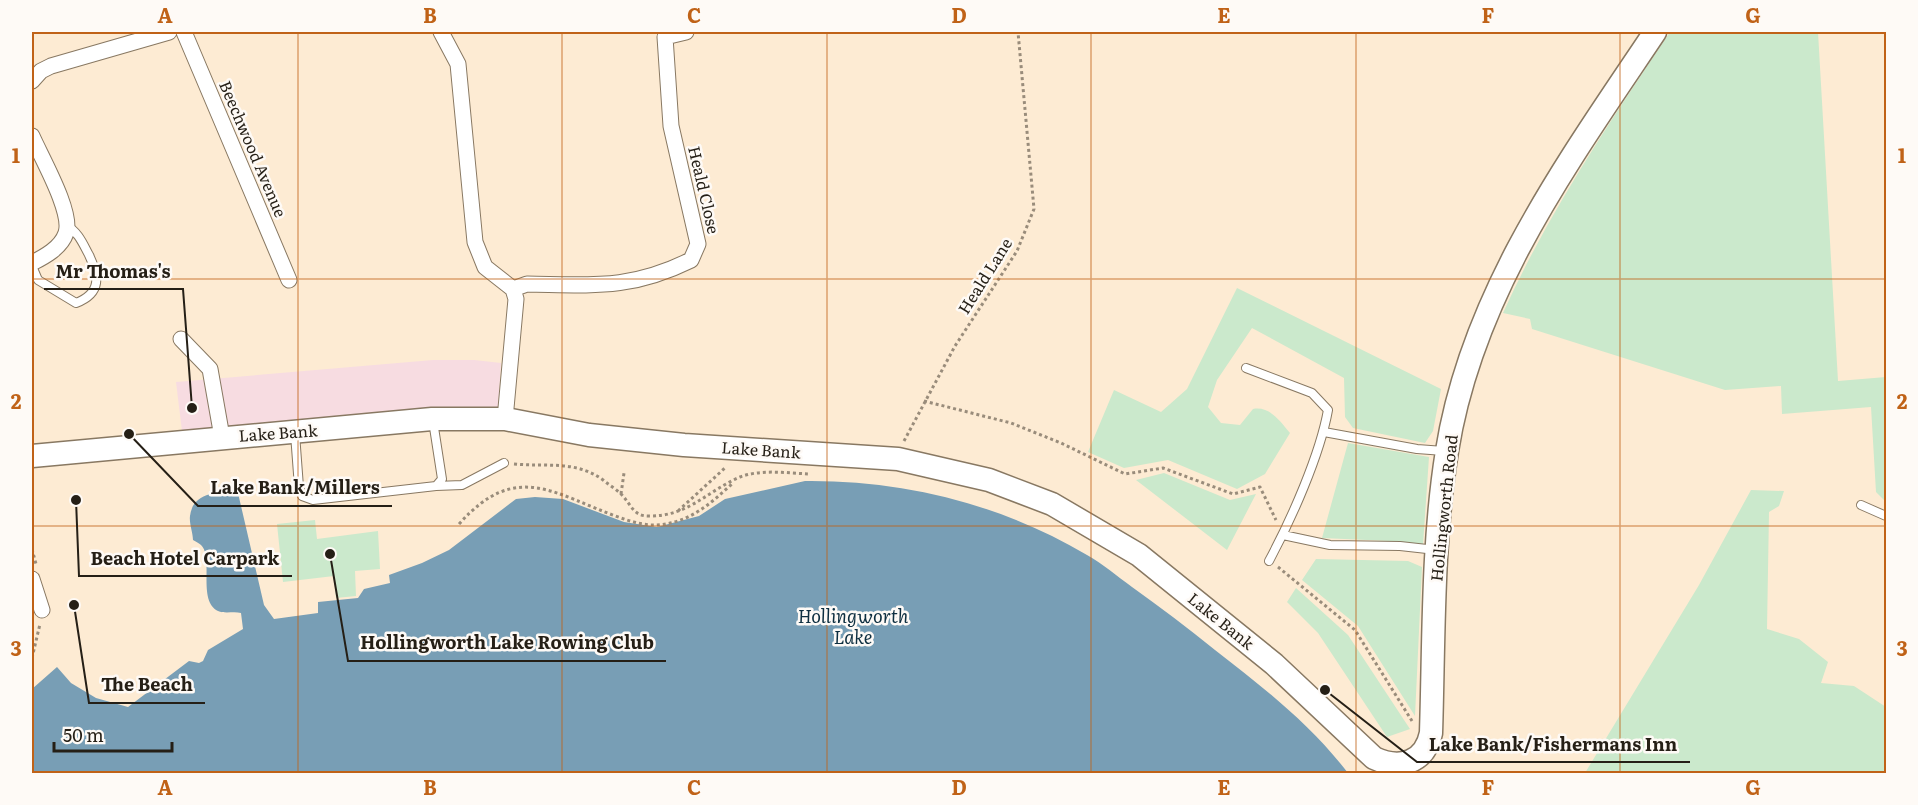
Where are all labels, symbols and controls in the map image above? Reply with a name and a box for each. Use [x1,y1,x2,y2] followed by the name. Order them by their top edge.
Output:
[157,0,173,29] text: A
[423,0,437,29] text: B
[687,0,701,29] text: C
[951,0,967,29] text: D
[1217,0,1231,29] text: E
[1482,0,1495,29] text: F
[1745,0,1761,29] text: G
[214,77,294,221] street label: Beechwood Avenue
[12,139,20,169] text: 1
[1898,139,1906,169] text: 1
[683,144,727,236] street label: Heald Close
[951,233,1017,318] street label: Heald Lane
[44,253,183,289] callout: Mr Thomas's
[56,257,171,284] text: Mr Thomas's
[11,385,22,415] text: 2
[1897,385,1908,415] text: 2
[238,417,319,447] street label: Lake Bank
[1423,433,1463,582] street label: Hollingworth Road
[721,434,802,464] street label: Lake Bank
[198,470,392,506] callout: Lake Bank/Millers
[210,473,380,500] text: Lake Bank/Millers
[79,540,292,576] callout: Beach Hotel Carpark
[91,544,280,571] text: Beach Hotel Carpark
[1183,586,1260,655] street label: Lake Bank
[798,602,909,650] water label: Hollingworth Lake
[348,625,666,661] callout: Hollingworth Lake Rowing Club
[360,628,654,655] text: Hollingworth Lake Rowing Club
[10,632,22,662] text: 3
[1896,632,1908,662] text: 3
[89,667,205,703] callout: The Beach
[101,670,193,697] text: The Beach
[54,715,172,753] scale bar
[63,721,104,748] text: 50 m
[1417,726,1690,762] callout: Lake Bank/Fishermans Inn
[1429,730,1678,757] text: Lake Bank/Fishermans Inn
[157,771,173,801] text: A
[423,771,437,801] text: B
[687,771,701,801] text: C
[951,771,967,801] text: D
[1217,771,1231,801] text: E
[1482,771,1495,801] text: F
[1745,771,1761,801] text: G

